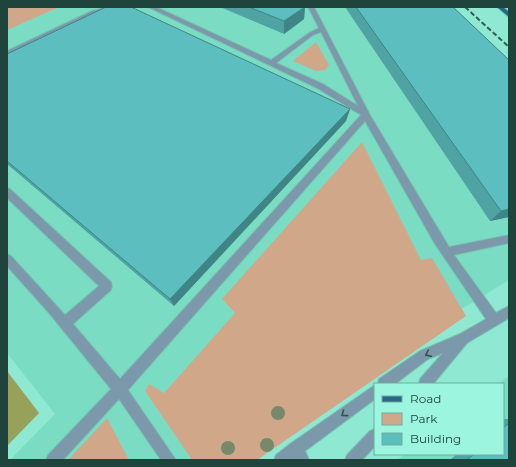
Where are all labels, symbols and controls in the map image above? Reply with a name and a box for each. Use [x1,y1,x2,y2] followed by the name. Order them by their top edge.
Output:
[425,349,433,357] one-way arrow
[374,383,504,455] legend
[410,391,441,406] text: Road
[341,409,348,416] one-way arrow
[410,411,438,426] text: Park
[410,431,461,446] text: Building

